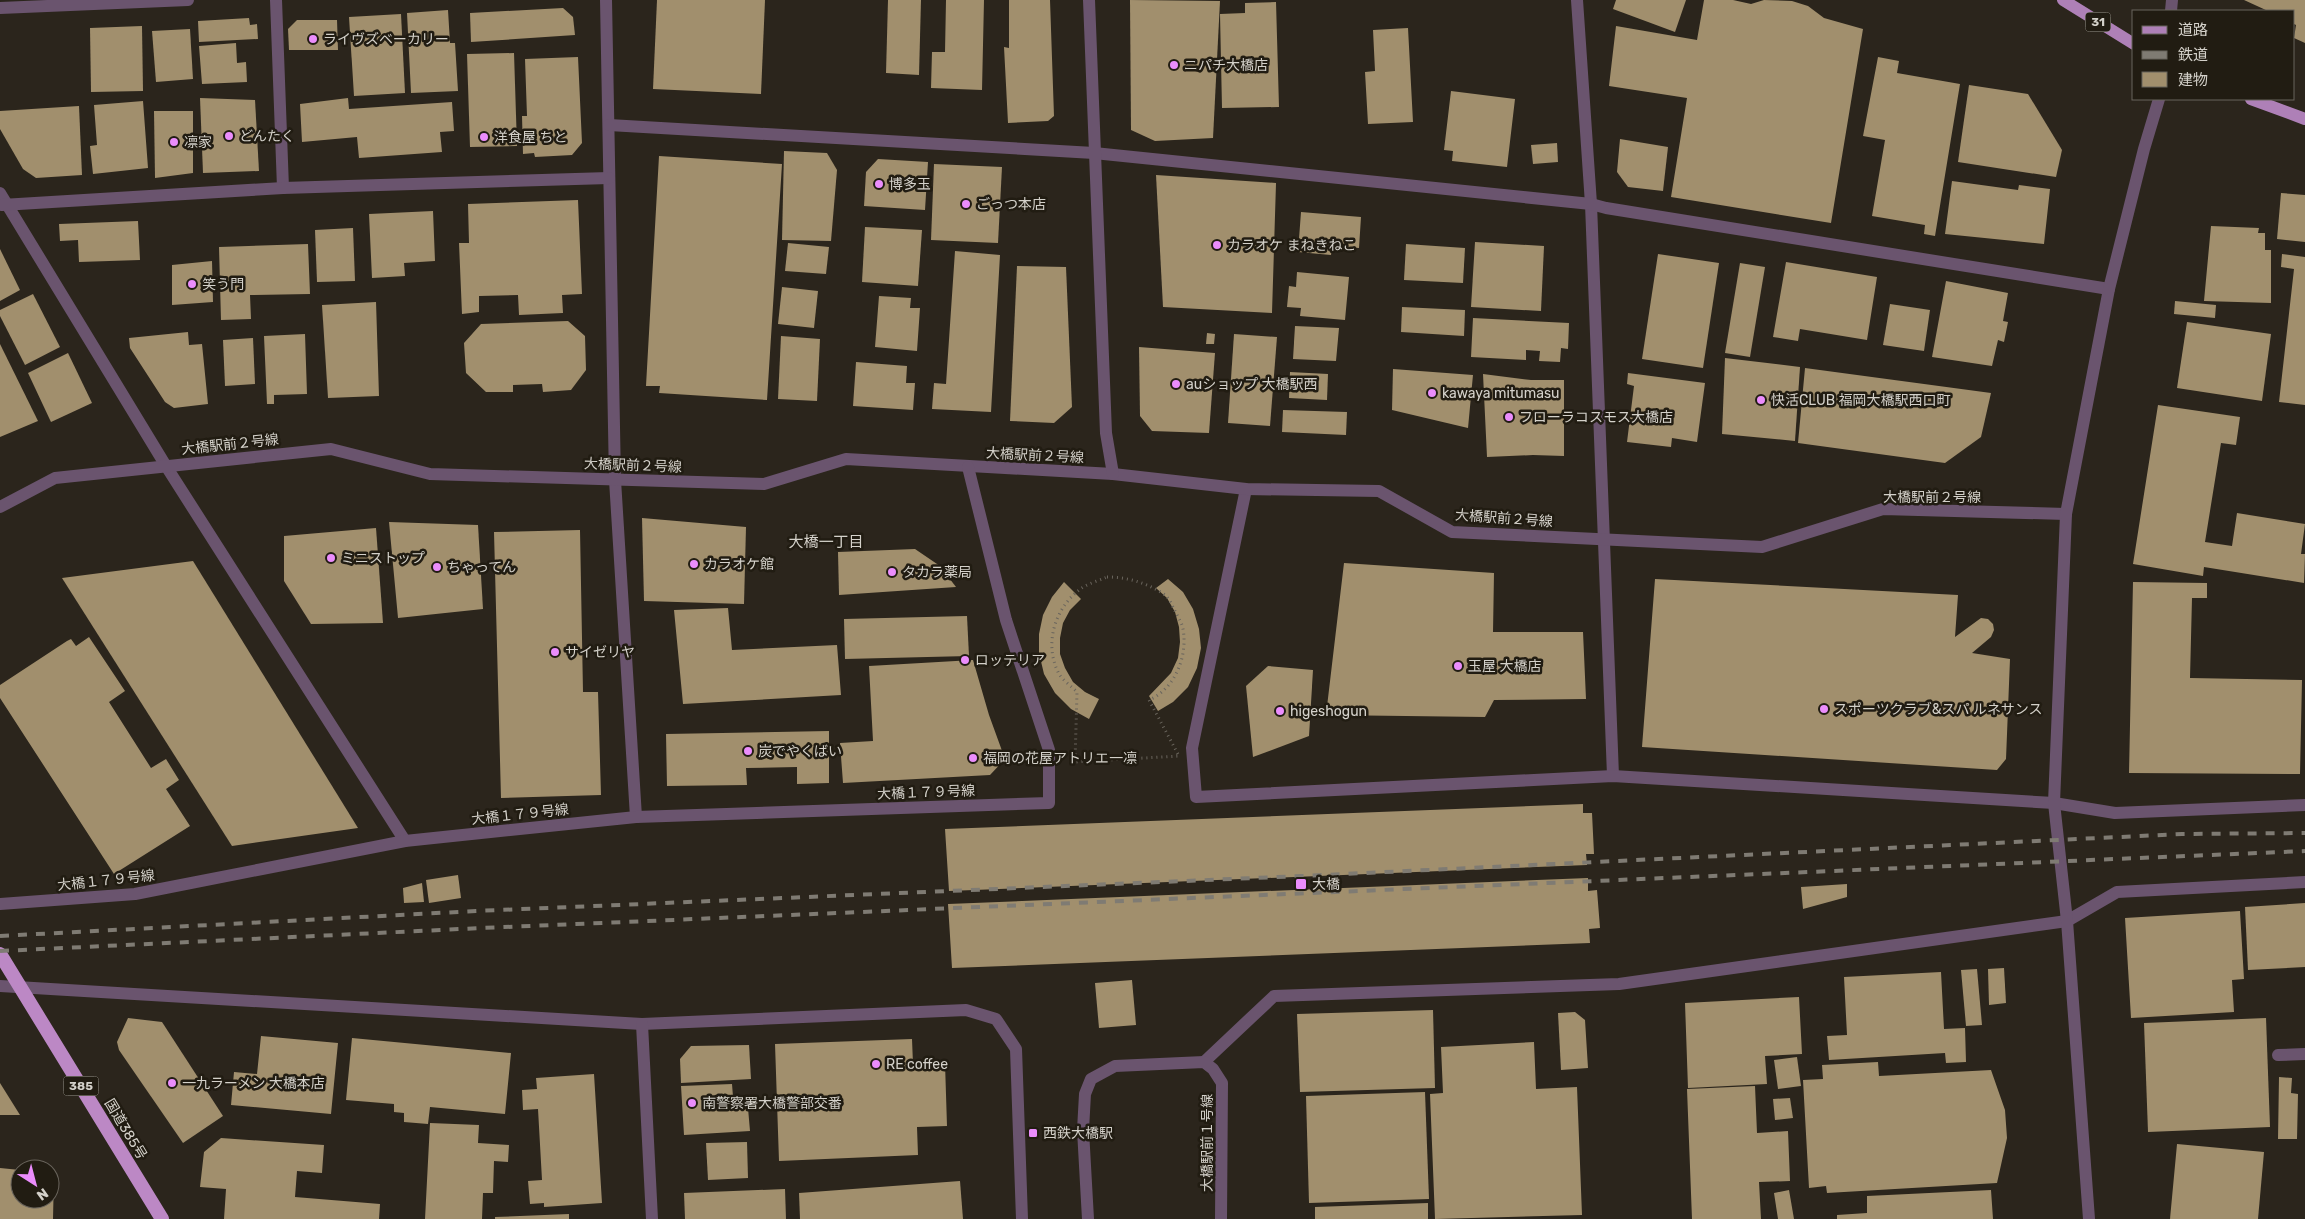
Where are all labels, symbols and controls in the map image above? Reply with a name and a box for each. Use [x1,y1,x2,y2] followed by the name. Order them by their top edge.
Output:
[2132,10,2295,100] legend
[2086,13,2110,32] road number: 31
[2178,21,2208,39] text: 道路
[323,31,449,48] place label: ライヴズベーカリー
[307,33,319,45] marker: ライヴズベーカリー
[2178,46,2208,64] text: 鉄道
[1184,57,1268,74] place label: ニパチ大橋店
[1168,59,1180,71] marker: ニパチ大橋店
[2178,71,2208,89] text: 建物
[239,128,295,145] place label: どんたく
[494,129,567,146] place label: 洋食屋 ちと
[223,130,235,142] marker: どんたく
[478,131,490,143] marker: 洋食屋 ちと
[184,134,212,151] place label: 凛家
[168,136,180,148] marker: 凛家
[889,176,931,193] place label: 博多玉
[873,178,885,190] marker: 博多玉
[976,196,1046,213] place label: ごっつ本店
[960,198,972,210] marker: ごっつ本店
[1227,237,1356,254] place label: カラオケ まねきねこ
[1211,239,1223,251] marker: カラオケ まねきねこ
[202,276,244,293] place label: 笑う門
[186,278,198,290] marker: 笑う門
[1186,376,1318,393] place label: auショップ 大橋駅西
[1170,378,1182,390] marker: auショップ 大橋駅西
[1442,385,1559,402] place label: kawaya mitumasu
[1426,387,1438,399] marker: kawaya mitumasu
[1771,392,1951,409] place label: 快活CLUB 福岡大橋駅西口町
[1755,394,1767,406] marker: 快活CLUB 福岡大橋駅西口町
[1519,409,1673,426] place label: フローラコスモス大橋店
[1503,411,1515,423] marker: フローラコスモス大橋店
[180,431,280,458] street label: 大橋駅前２号線
[986,444,1084,467] street label: 大橋駅前２号線
[584,455,682,476] street label: 大橋駅前２号線
[1883,489,1981,506] street label: 大橋駅前２号線
[1454,507,1553,530] street label: 大橋駅前２号線
[788,533,864,551] district label: 大橋一丁目
[341,550,425,567] place label: ミニストップ
[325,552,337,564] marker: ミニストップ
[704,556,774,573] place label: カラオケ館
[688,558,700,570] marker: カラオケ館
[447,559,516,576] place label: ちゃってん
[431,561,443,573] marker: ちゃってん
[902,564,972,581] place label: タカラ薬局
[886,566,898,578] marker: タカラ薬局
[565,644,635,661] place label: サイゼリヤ
[549,646,561,658] marker: サイゼリヤ
[975,652,1045,669] place label: ロッテリア
[959,654,971,666] marker: ロッテリア
[1468,658,1541,675] place label: 玉屋 大橋店
[1452,660,1464,672] marker: 玉屋 大橋店
[1834,701,2043,718] place label: スポーツクラブ&スパ ルネサンス
[1290,703,1367,720] place label: higeshogun
[1818,703,1830,715] marker: スポーツクラブ&スパ ルネサンス
[1274,705,1286,717] marker: higeshogun
[758,743,842,760] place label: 炭でやくばい
[742,745,754,757] marker: 炭でやくばい
[983,750,1137,767] place label: 福岡の花屋アトリエ一凛
[967,752,979,764] marker: 福岡の花屋アトリエ一凛
[877,782,975,803] street label: 大橋１７９号線
[470,801,570,828] street label: 大橋１７９号線
[56,867,156,894] street label: 大橋１７９号線
[1312,876,1340,893] place label: 大橋
[1294,877,1308,891] marker: 大橋
[886,1056,948,1073] place label: RE coffee
[870,1058,882,1070] marker: RE coffee
[182,1075,325,1092] place label: 一九ラーメン 大橋本店
[64,1076,98,1096] road number: 385
[166,1077,178,1089] marker: 一九ラーメン 大橋本店
[1199,1094,1216,1192] street label: 大橋駅前１号線
[702,1095,842,1112] place label: 南警察署大橋警部交番
[101,1096,150,1163] street label: 国道385号
[686,1097,698,1109] marker: 南警察署大橋警部交番
[1043,1125,1113,1142] place label: 西鉄大橋駅
[1027,1127,1039,1139] marker: 西鉄大橋駅
[10,1159,60,1209] north arrow
[33,1184,51,1204] text: N

